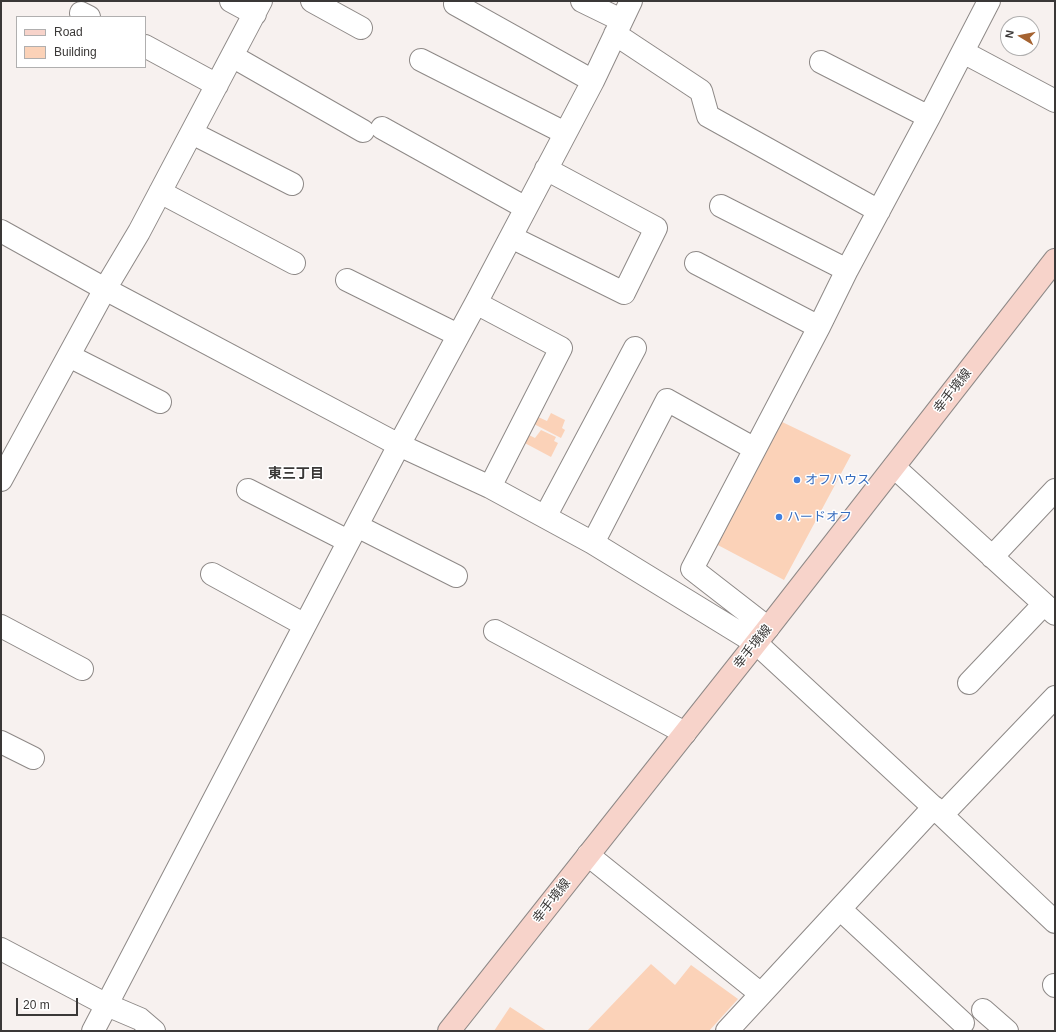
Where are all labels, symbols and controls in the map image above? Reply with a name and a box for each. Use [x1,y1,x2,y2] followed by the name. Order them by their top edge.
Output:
[16,16,146,68] legend
[1000,16,1040,56] north arrow
[54,25,83,39] text: Road
[1003,29,1016,39] text: N
[54,45,97,59] text: Building
[931,366,975,416] street label: 幸手境線
[268,466,324,482] district label: 東三丁目
[805,472,870,488] place label: オフハウス
[792,475,802,485] marker: オフハウス
[787,509,852,525] place label: ハードオフ
[774,512,784,522] marker: ハードオフ
[731,622,775,672] street label: 幸手境線
[530,876,574,926] street label: 幸手境線
[18,990,80,1016] scale bar
[23,998,50,1012] text: 20 m

